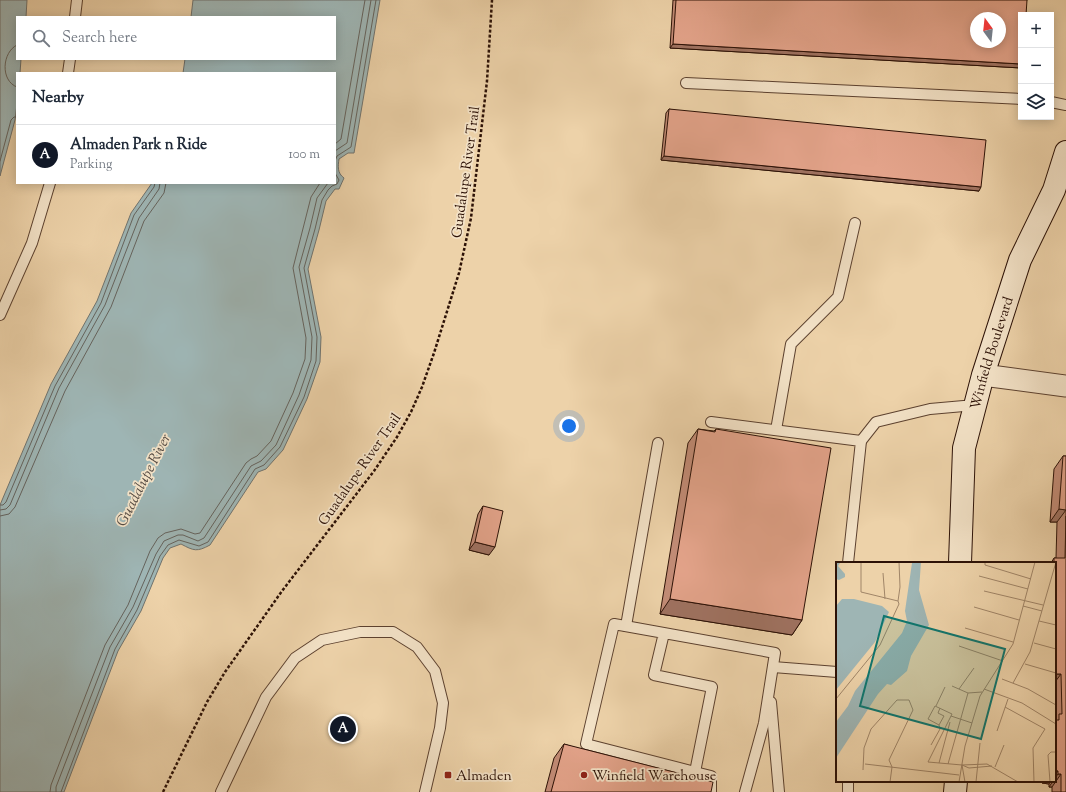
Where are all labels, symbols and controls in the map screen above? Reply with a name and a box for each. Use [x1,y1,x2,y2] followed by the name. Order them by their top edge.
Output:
[970,12,1006,48] north arrow
[1018,12,1054,120] map controls
[1018,12,1054,48] button: +
[16,16,336,60] search box
[30,27,52,49] icon: search
[62,28,137,49] text: Search here
[1018,48,1054,84] button: −
[1018,84,1054,120] button: layers
[32,86,84,110] text: Nearby
[448,105,486,240] street label: Guadalupe River Trail
[70,135,207,156] text: Almaden Park n Ride
[40,146,50,164] text: A
[288,146,320,164] text: 100 m
[70,156,112,174] text: Parking
[966,294,1020,412] street label: Winfield Boulevard
[314,410,407,530] street label: Guadalupe River Trail
[559,416,579,436] your location
[112,430,177,531] water label: Guadalupe River
[836,562,1056,782] inset map
[330,714,356,744] pin: A
[456,767,512,787] place label: Almaden
[592,767,716,787] place label: Winfield Warehouse
[443,770,453,780] marker: Almaden
[579,770,589,780] marker: Winfield Warehouse

